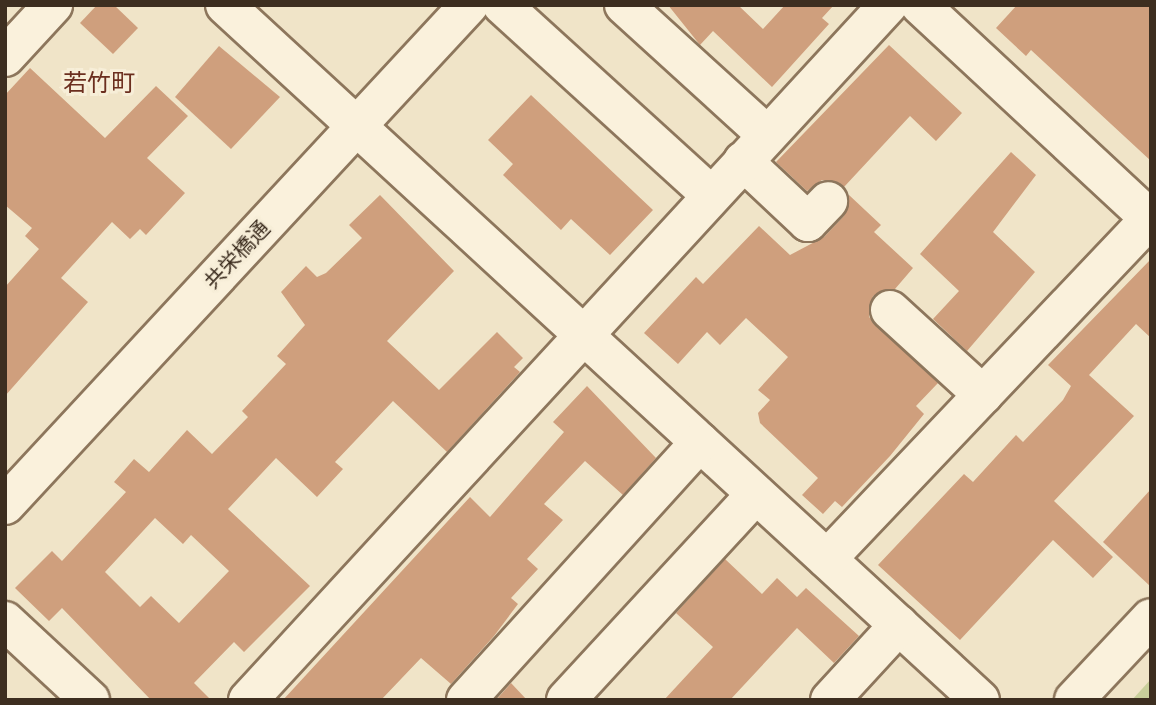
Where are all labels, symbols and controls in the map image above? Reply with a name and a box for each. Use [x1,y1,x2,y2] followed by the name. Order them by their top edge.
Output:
[63,70,135,98] district label: 若竹町
[199,216,275,294] street label: 共栄橋通

